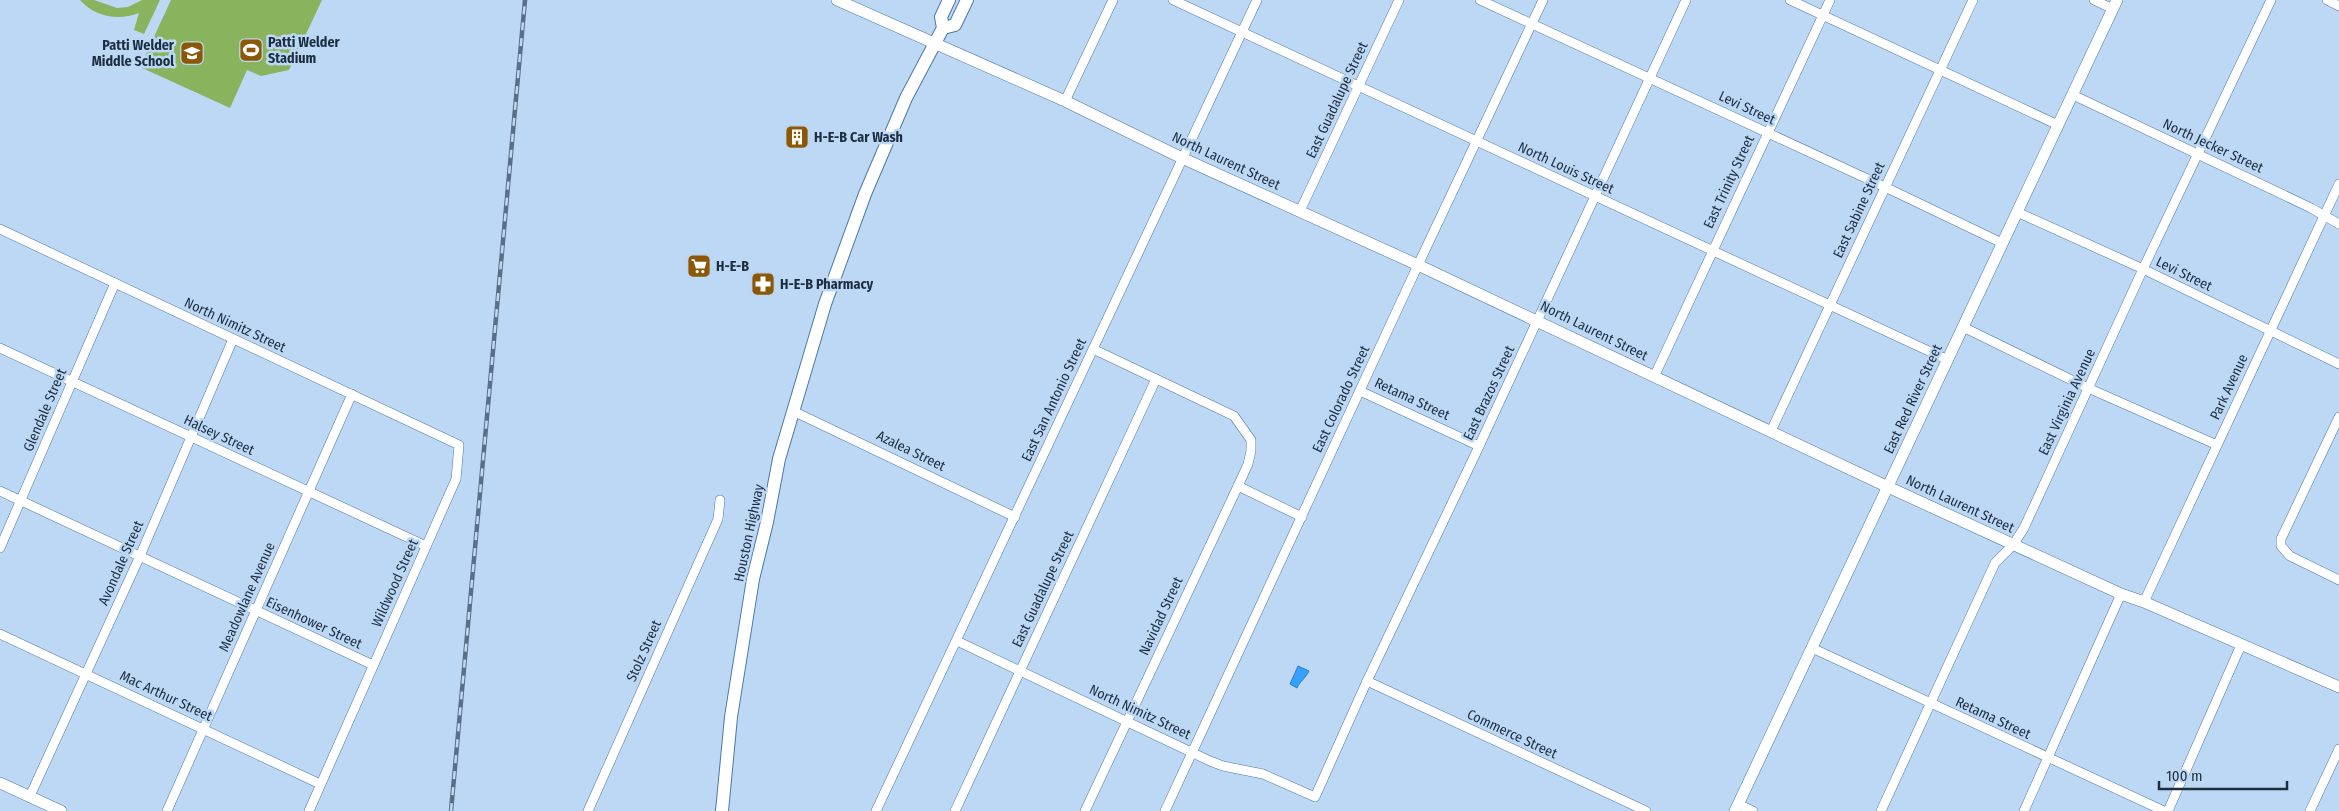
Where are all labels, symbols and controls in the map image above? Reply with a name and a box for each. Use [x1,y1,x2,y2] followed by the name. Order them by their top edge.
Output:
[268,34,341,67] place label: Patti Welder Stadium
[92,37,175,70] place label: Patti Welder Middle School
[238,37,264,63] sports icon: Patti Welder Stadium
[1303,39,1372,161] street label: East Guadalupe Street
[179,40,205,66] school or university icon: Patti Welder Middle School
[1716,88,1778,129] street label: Levi Street
[2160,115,2266,177] street label: North Jecker Street
[784,124,810,150] building icon: H-E-B Car Wash
[1169,128,1283,194] street label: North Laurent Street
[814,129,903,146] place label: H-E-B Car Wash
[1700,132,1758,231] street label: East Trinity Street
[1515,138,1617,198] street label: North Louis Street
[1829,159,1889,261] street label: East Sabine Street
[686,253,712,279] supermarket icon: H-E-B
[2153,253,2215,295] street label: Levi Street
[716,258,749,275] place label: H-E-B
[750,271,776,297] pharmacy icon: H-E-B Pharmacy
[780,276,874,293] place label: H-E-B Pharmacy
[181,294,289,356] street label: North Nimitz Street
[1538,298,1651,365] street label: North Laurent Street
[1018,335,1090,464] street label: East San Antonio Street
[1880,341,1946,457] street label: East Red River Street
[1309,342,1373,455] street label: East Colorado Street
[1460,343,1519,443] street label: East Brazos Street
[2035,346,2099,458] street label: East Virginia Avenue
[2206,352,2252,422] street label: Park Avenue
[20,366,70,454] street label: Glendale Street
[1372,374,1453,424] street label: Retama Street
[181,411,257,459] street label: Halsey Street
[874,427,949,475] street label: Azalea Street
[1903,471,2017,537] street label: North Laurent Street
[730,482,768,583] street label: Houston Highway
[95,518,147,608] street label: Avondale Street
[1009,528,1078,650] street label: East Guadalupe Street
[368,536,422,630] street label: Wildwood Street
[215,540,279,654] street label: Meadowlane Avenue
[1135,574,1187,658] street label: Navidad Street
[263,593,365,653] street label: Eisenhower Street
[623,617,665,684] street label: Stolz Street
[117,667,215,725] street label: Mac Arthur Street
[1086,681,1194,743] street label: North Nimitz Street
[1953,693,2034,743] street label: Retama Street
[1464,706,1560,762] street label: Commerce Street
[2159,758,2286,790] scale bar
[2166,767,2203,785] text: 100 m

